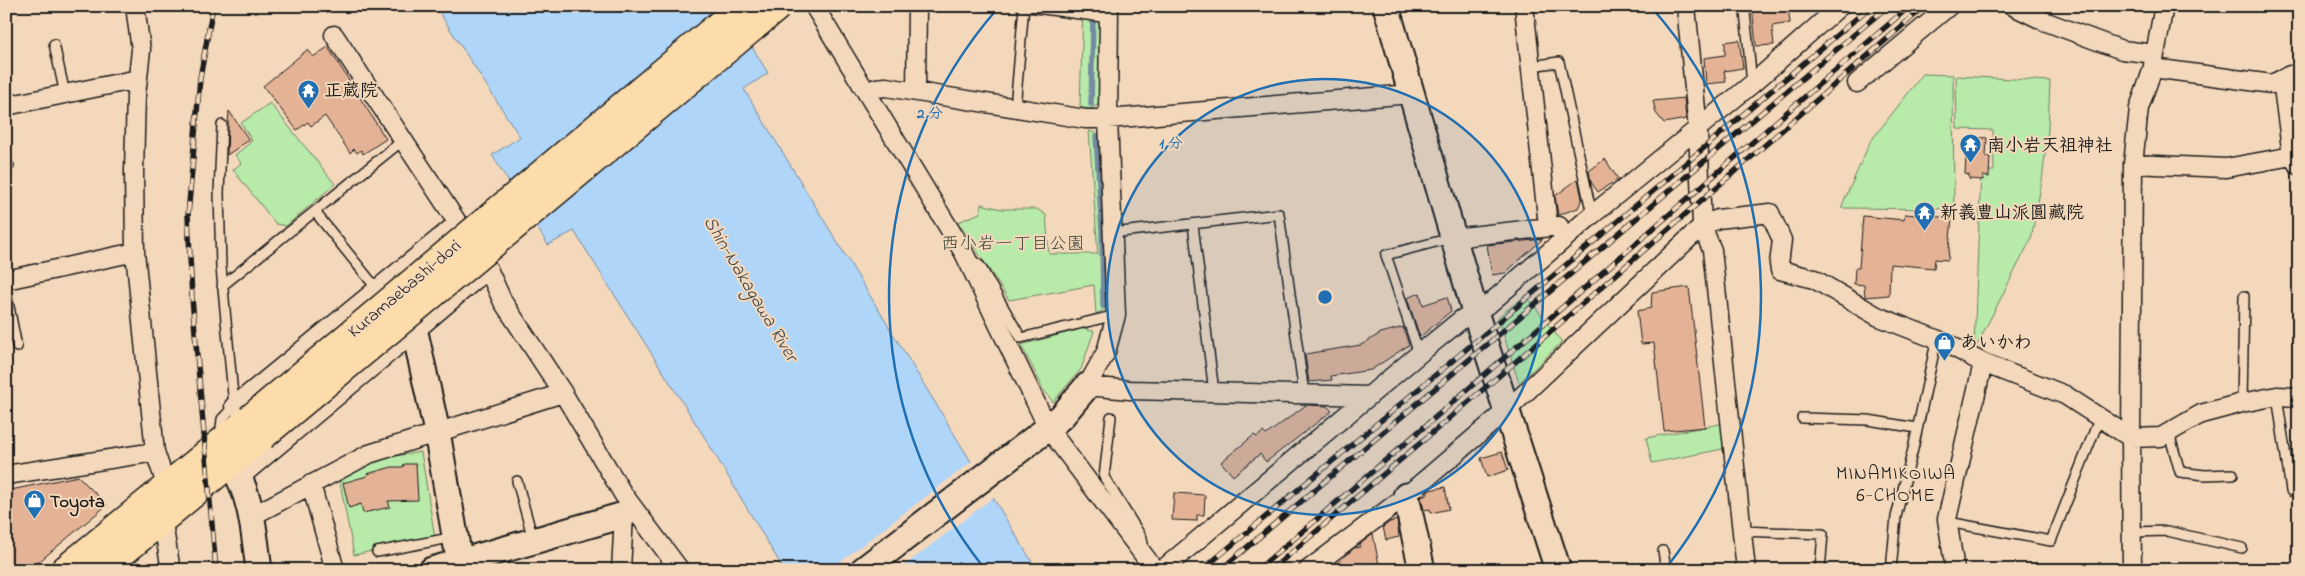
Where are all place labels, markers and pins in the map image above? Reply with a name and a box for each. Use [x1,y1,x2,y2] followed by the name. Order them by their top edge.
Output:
[296,78,320,109] temple icon: 正蔵院
[324,79,378,105] place label: 正蔵院
[1959,133,1983,164] temple icon: 南小岩天祖神社
[1987,134,2113,160] place label: 南小岩天祖神社
[1912,200,1936,231] temple icon: 新義豊山派圓藏院
[1940,201,2084,227] place label: 新義豊山派圓藏院
[1316,288,1334,306] centre of rings
[1932,330,1956,361] shop icon: あいかわ
[1960,331,2032,357] place label: あいかわ
[22,489,46,520] shop icon: Toyota
[50,490,105,517] place label: Toyota

